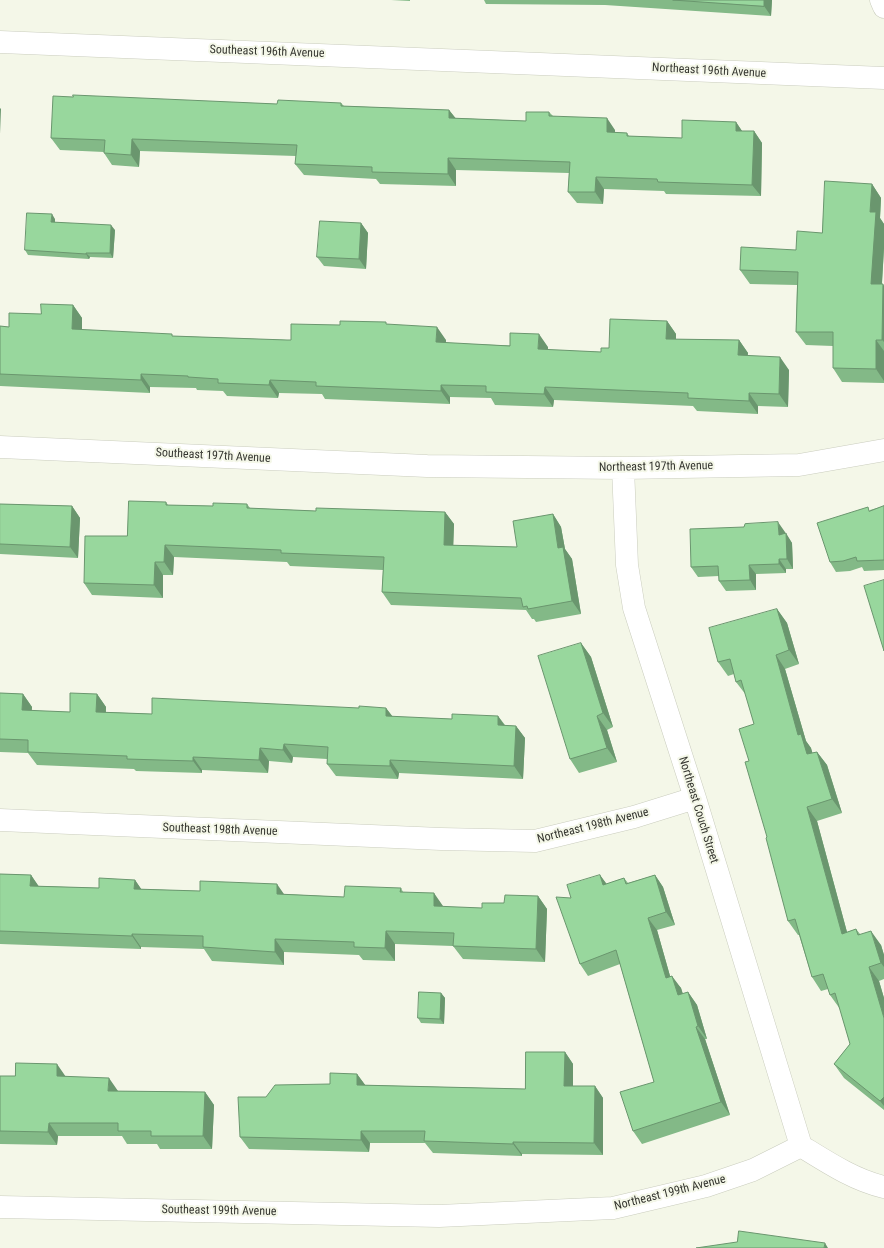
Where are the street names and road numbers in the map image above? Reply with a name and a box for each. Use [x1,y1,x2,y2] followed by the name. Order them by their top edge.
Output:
[209,43,325,61] street label: Southeast 196th Avenue
[652,61,766,81] street label: Northeast 196th Avenue
[155,446,271,466] street label: Southeast 197th Avenue
[599,459,713,475] street label: Northeast 197th Avenue
[675,755,721,865] street label: Northeast Couch Street
[536,805,650,847] street label: Northeast 198th Avenue
[162,821,278,839] street label: Southeast 198th Avenue
[613,1172,727,1214] street label: Northeast 199th Avenue
[161,1203,277,1219] street label: Southeast 199th Avenue

